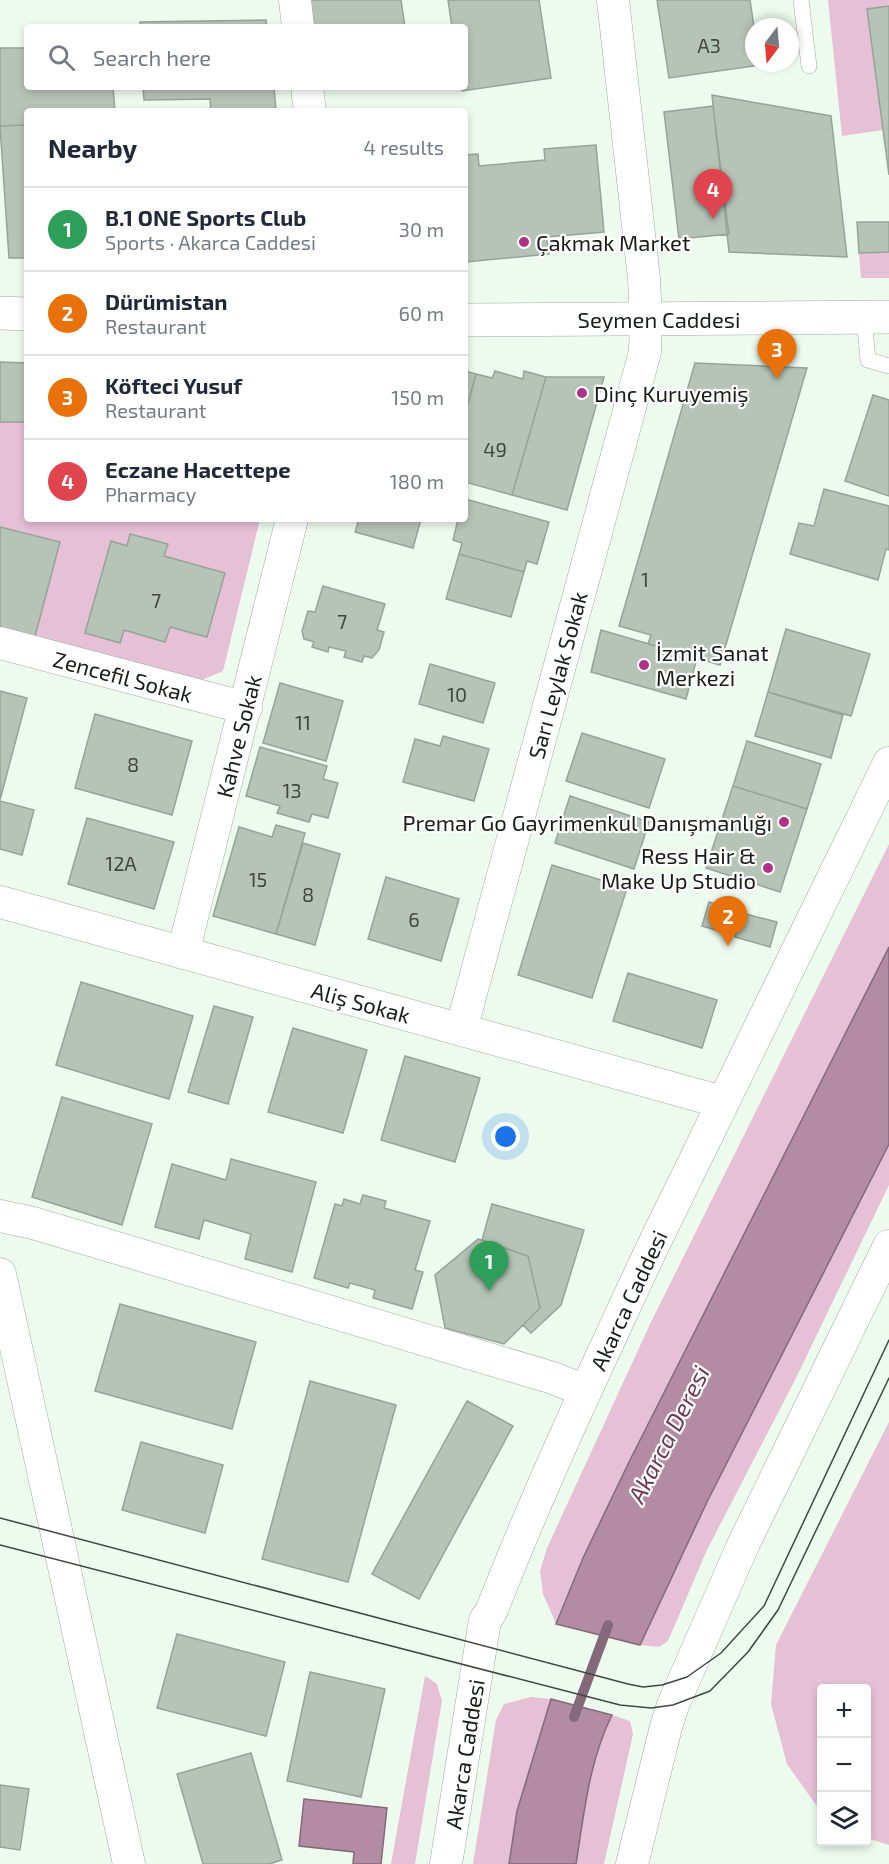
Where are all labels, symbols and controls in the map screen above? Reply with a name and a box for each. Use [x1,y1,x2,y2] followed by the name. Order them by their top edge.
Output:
[745,18,799,72] north arrow
[24,24,468,90] search box
[697,33,721,57] house number: A3
[45,41,78,74] icon: search
[93,44,211,70] text: Search here
[48,132,137,163] text: Nearby
[364,135,444,159] text: 4 results
[694,170,732,219] pin: 4
[105,204,306,230] text: B.1 ONE Sports Club
[63,217,72,241] text: 1
[399,217,444,241] text: 30 m
[536,229,690,257] place label: Çakmak Market
[105,230,316,254] text: Sports · Akarca Caddesi
[517,235,531,249] marker: Çakmak Market
[105,288,227,314] text: Dürümistan
[62,301,73,325] text: 2
[399,301,444,325] text: 60 m
[578,306,740,332] street label: Seymen Caddesi
[105,314,206,338] text: Restaurant
[758,330,796,379] pin: 3
[105,372,242,398] text: Köfteci Yusuf
[594,380,749,408] place label: Dinç Kuruyemiş
[62,385,73,409] text: 3
[391,385,444,409] text: 150 m
[575,386,589,400] marker: Dinç Kuruyemiş
[105,398,206,422] text: Restaurant
[483,437,507,461] house number: 49
[105,456,291,482] text: Eczane Hacettepe
[61,469,74,493] text: 4
[390,469,444,493] text: 180 m
[105,482,196,506] text: Pharmacy
[641,567,649,591] house number: 1
[151,588,161,612] house number: 7
[522,589,592,761] street label: Sarı Leylak Sokak
[337,609,347,633] house number: 7
[656,639,769,690] place label: İzmit Sanat Merkezi
[51,645,195,707] street label: Zencefil Sokak
[637,658,651,672] marker: İzmit Sanat Merkezi
[210,672,266,800] street label: Kahve Sokak
[447,682,467,706] house number: 10
[295,710,311,734] house number: 11
[127,752,139,776] house number: 8
[282,778,302,802] house number: 13
[403,809,772,837] place label: Premar Go Gayrimenkul Danışmanlığı
[777,815,791,829] marker: Premar Go Gayrimenkul Danışmanlığı
[601,842,756,893] place label: Ress Hair & Make Up Studio
[105,851,137,875] house number: 12A
[761,861,775,875] marker: Ress Hair & Make Up Studio
[249,867,267,891] house number: 15
[302,882,314,906] house number: 8
[708,896,748,946] pin: 2
[408,907,420,931] house number: 6
[308,976,413,1030] street label: Aliş Sokak
[491,1122,520,1151] your location
[584,1226,672,1374] street label: Akarca Caddesi
[470,1242,508,1291] pin: 1
[621,1361,715,1508] water label: Akarca Deresi
[439,1677,489,1831] street label: Akarca Caddesi
[817,1684,871,1846] map controls
[817,1684,871,1738] button: +
[817,1738,871,1792] button: −
[817,1792,871,1846] button: layers

